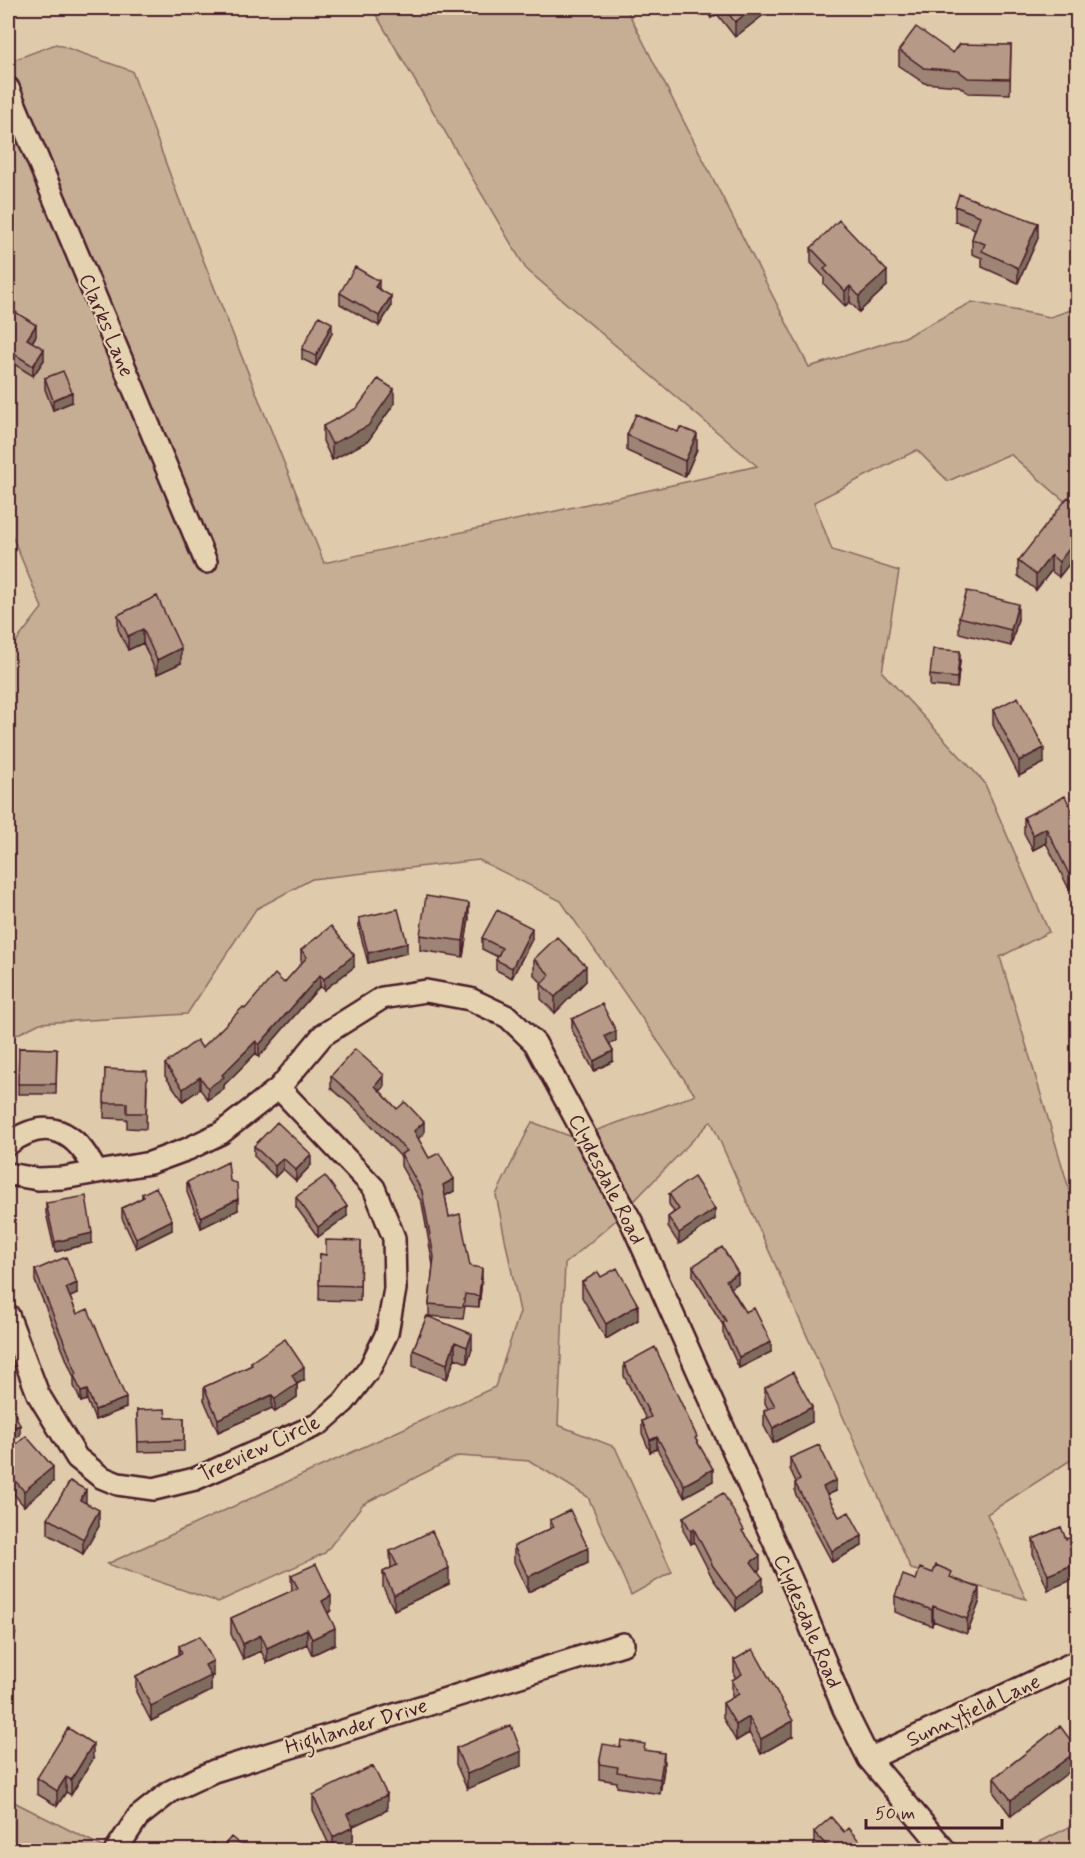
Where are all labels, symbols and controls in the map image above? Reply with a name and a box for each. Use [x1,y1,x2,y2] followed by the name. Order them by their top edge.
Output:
[72,269,140,381] street label: Clarks Lane
[561,1109,651,1250] street label: Clydesdale Road
[194,1408,325,1489] street label: Treeview Circle
[766,1550,848,1693] street label: Clydesdale Road
[902,1668,1045,1754] street label: Sunnyfield Lane
[282,1692,432,1764] street label: Highlander Drive
[866,1792,1002,1830] scale bar
[875,1802,915,1826] text: 50 m

